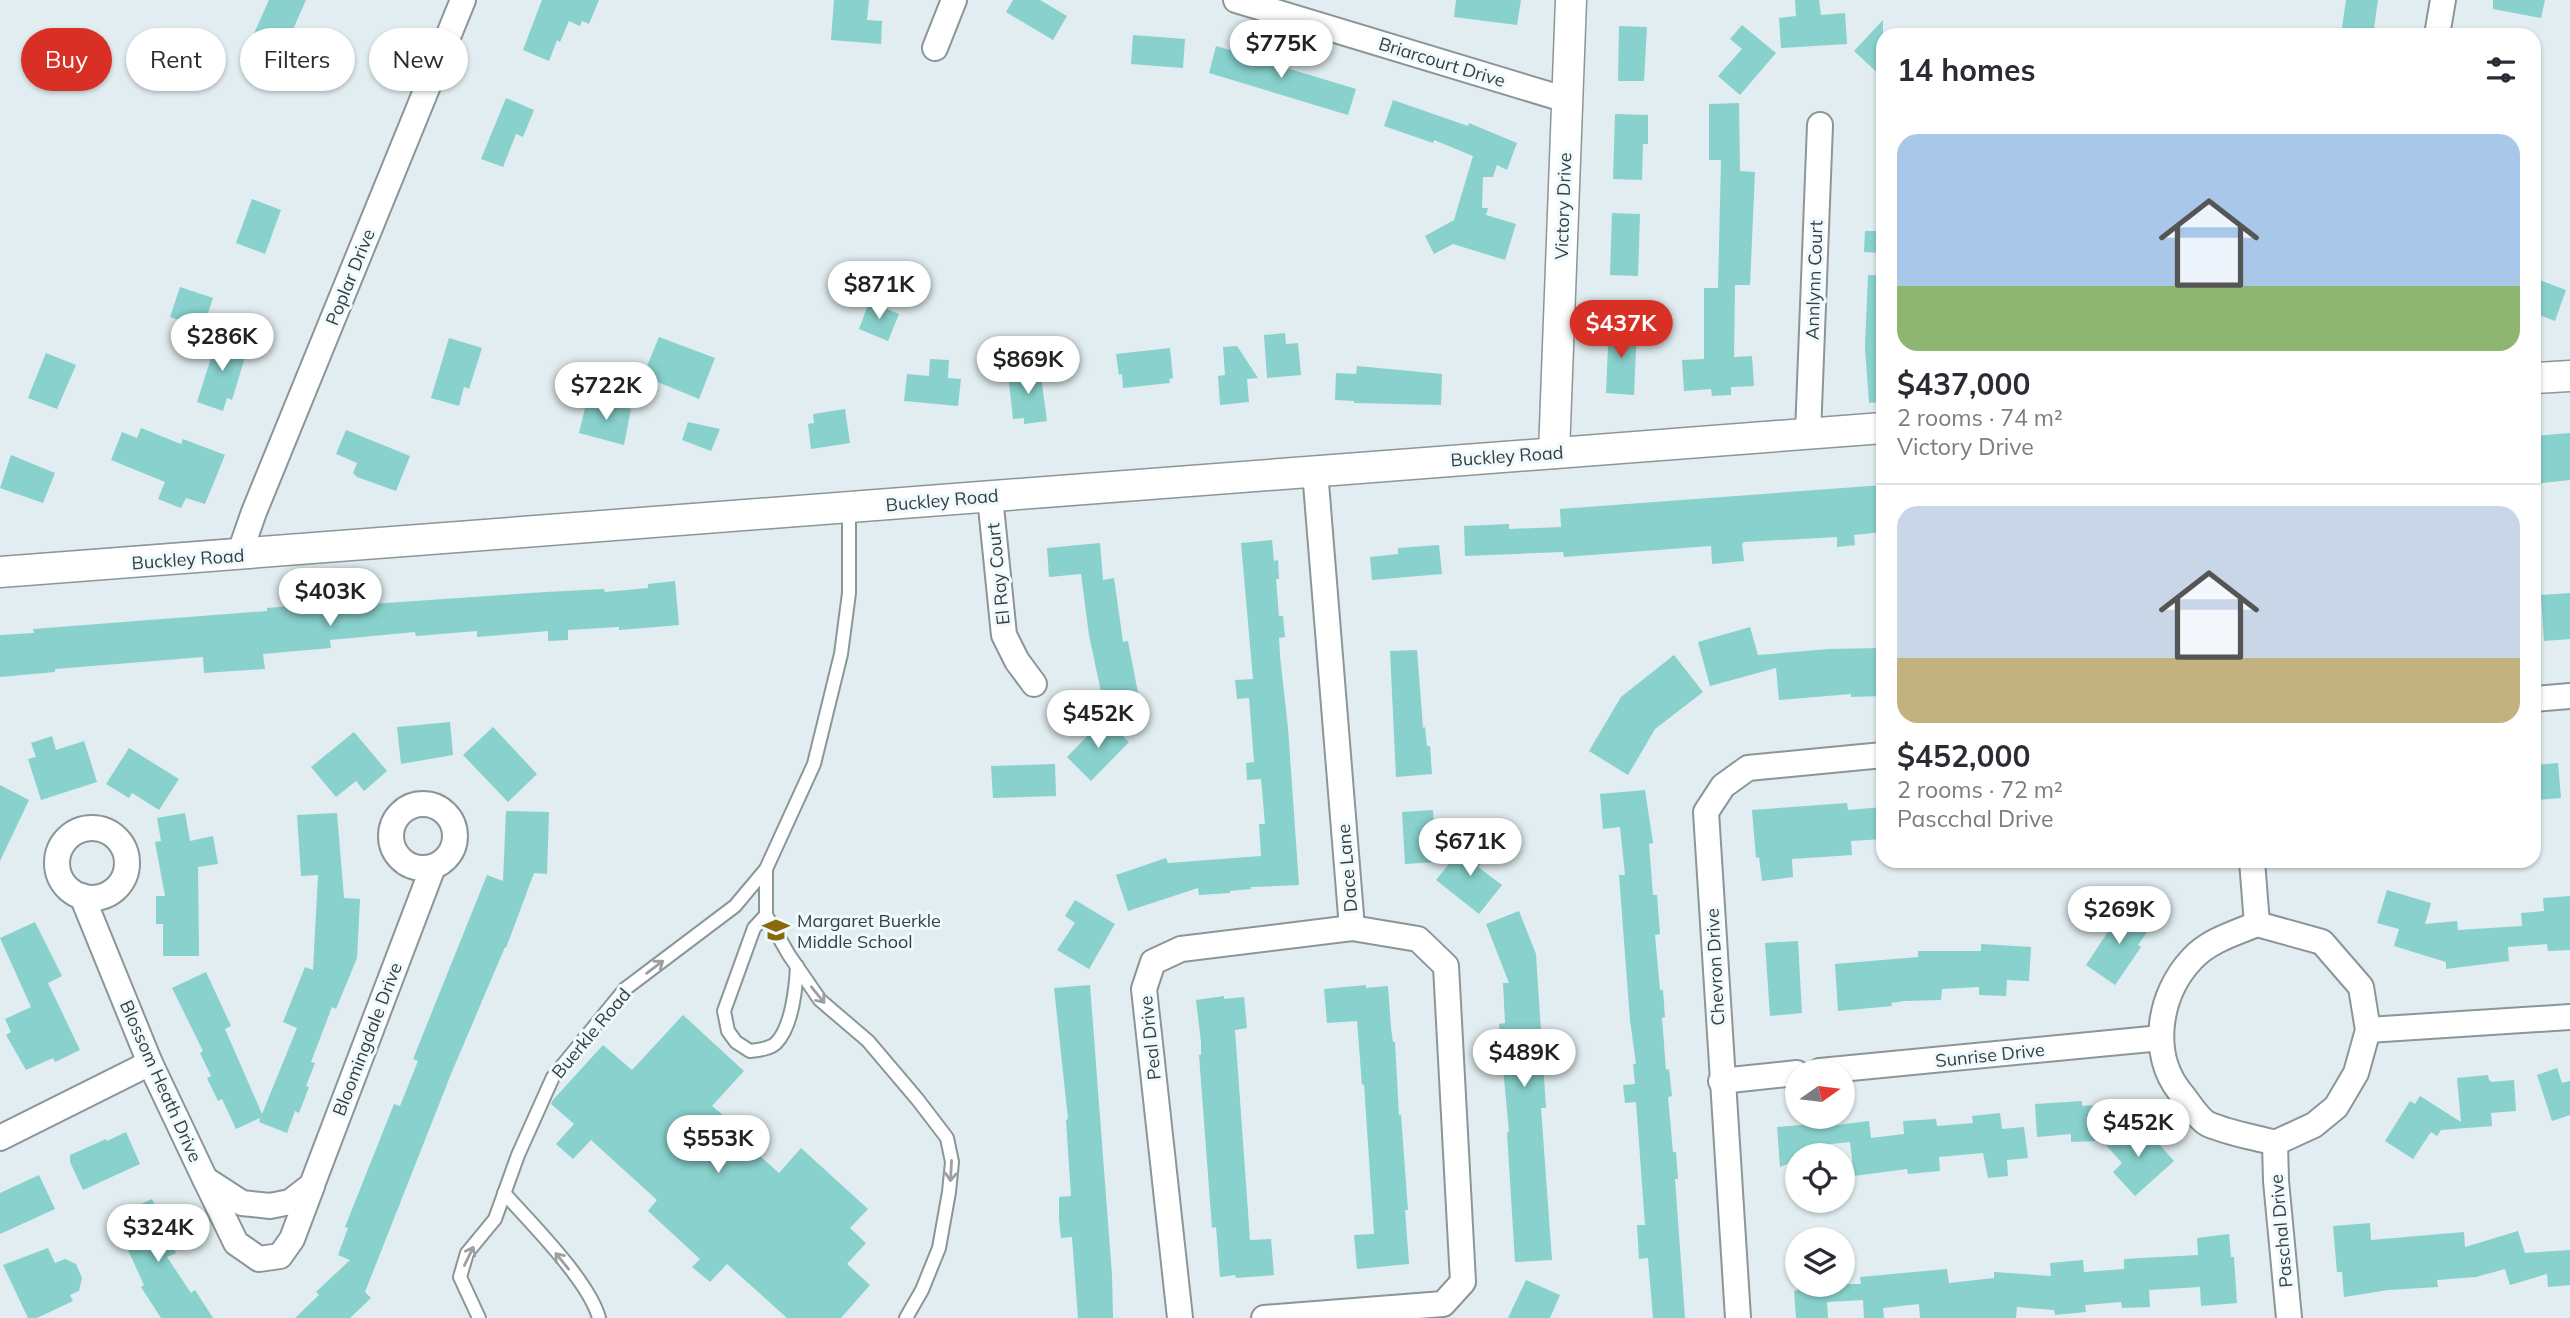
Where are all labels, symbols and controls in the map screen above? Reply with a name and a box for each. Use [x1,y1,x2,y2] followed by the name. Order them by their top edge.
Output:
[1232,20,1330,80] pin: $775K
[21,28,112,91] chip: Buy
[126,28,226,91] chip: Rent
[240,28,355,91] chip: Filters
[369,28,468,91] chip: New
[1246,28,1316,57] text: $775K
[1376,32,1508,92] street label: Briarcourt Drive
[1897,51,2036,89] text: 14 homes
[2482,51,2520,89] icon: filters
[1550,152,1576,260] street label: Victory Drive
[2146,180,2272,306] icon: home
[1800,220,1828,340] street label: Annlynn Court
[320,225,380,329] street label: Poplar Drive
[830,262,928,321] pin: $871K
[844,269,914,298] text: $871K
[1572,300,1670,360] pin: $437K
[1586,308,1656,337] text: $437K
[173,314,271,373] pin: $286K
[187,321,257,350] text: $286K
[979,336,1077,396] pin: $869K
[993,344,1063,373] text: $869K
[557,362,655,422] pin: $722K
[1897,365,2030,403] text: $437,000
[571,370,641,399] text: $722K
[1897,403,2063,432] text: 2 rooms · 74 m²
[1897,432,2034,461] text: Victory Drive
[1450,441,1564,471] street label: Buckley Road
[885,484,999,516] street label: Buckley Road
[981,522,1015,626] street label: El Ray Court
[131,544,245,574] street label: Buckley Road
[2146,552,2272,678] icon: home
[281,568,379,628] pin: $403K
[295,576,365,605] text: $403K
[1049,690,1147,750] pin: $452K
[1063,698,1133,727] text: $452K
[1897,737,2030,775] text: $452,000
[1897,775,2063,804] text: 2 rooms · 72 m²
[1897,804,2053,833] text: Pascchal Drive
[1421,818,1519,878] pin: $671K
[1332,823,1362,913] street label: Dace Lane
[1435,826,1505,855] text: $671K
[2070,886,2168,946] pin: $269K
[2084,894,2154,923] text: $269K
[1700,908,1730,1026] street label: Chevron Drive
[797,909,941,953] place label: Margaret Buerkle Middle School
[761,915,791,945] school or university icon: Margaret Buerkle Middle School
[327,959,407,1119] street label: Bloomingdale Drive
[645,959,663,974] one-way arrow
[546,983,636,1083] street label: Buerkle Road
[810,985,825,1003] one-way arrow
[1134,995,1166,1081] street label: Peal Drive
[115,996,207,1166] street label: Blossom Heath Drive
[1475,1030,1573,1089] pin: $489K
[1489,1037,1559,1066] text: $489K
[1934,1038,2046,1072] street label: Sunrise Drive
[1785,1059,1855,1129] north arrow
[1785,1059,1855,1297] map controls
[2089,1100,2187,1159] pin: $452K
[2103,1107,2173,1136] text: $452K
[669,1116,767,1175] pin: $553K
[683,1123,753,1152] text: $553K
[1785,1143,1855,1213] button: locate
[944,1160,957,1183] one-way arrow
[2265,1173,2297,1289] street label: Paschal Drive
[109,1204,207,1264] pin: $324K
[123,1212,193,1241] text: $324K
[1785,1227,1855,1297] button: layers
[462,1246,476,1266] one-way arrow
[555,1252,571,1270] one-way arrow

